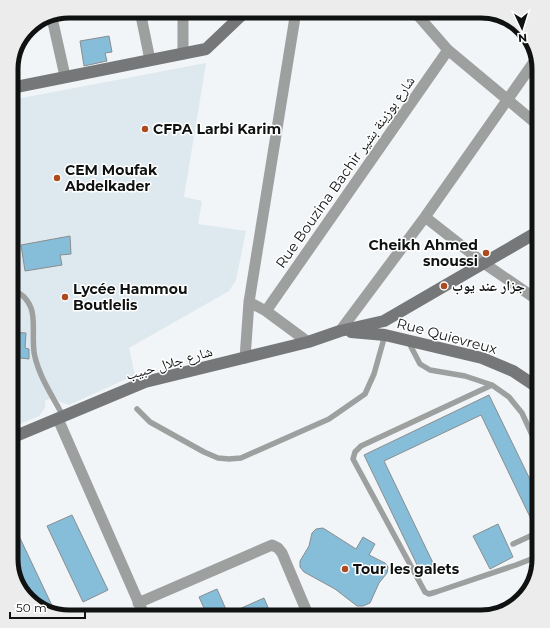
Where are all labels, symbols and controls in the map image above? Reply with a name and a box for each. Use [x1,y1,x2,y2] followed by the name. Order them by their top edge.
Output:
[502,8,542,48] north arrow
[518,31,528,45] text: N
[271,72,419,272] street label: Rue Bouzina Bachir شارع بوزينة بشير
[153,120,281,138] place label: CFPA Larbi Karim
[140,124,150,134] marker: CFPA Larbi Karim
[64,161,158,195] place label: CEM Moufak Abdelkader
[52,173,62,183] marker: CEM Moufak Abdelkader
[369,236,478,270] place label: Cheikh Ahmed snoussi
[481,248,491,258] marker: Cheikh Ahmed snoussi
[452,277,525,295] place label: جزار عند يوب
[73,280,188,314] place label: Lycée Hammou Boutlelis
[439,281,449,291] marker: جزار عند يوب
[60,292,70,302] marker: Lycée Hammou Boutlelis
[395,314,500,358] street label: Rue Quievreux
[124,342,215,385] street label: شارع جلال حبيب
[353,560,460,578] place label: Tour les galets
[340,564,350,574] marker: Tour les galets
[10,594,85,620] scale bar
[16,600,47,615] text: 50 m

